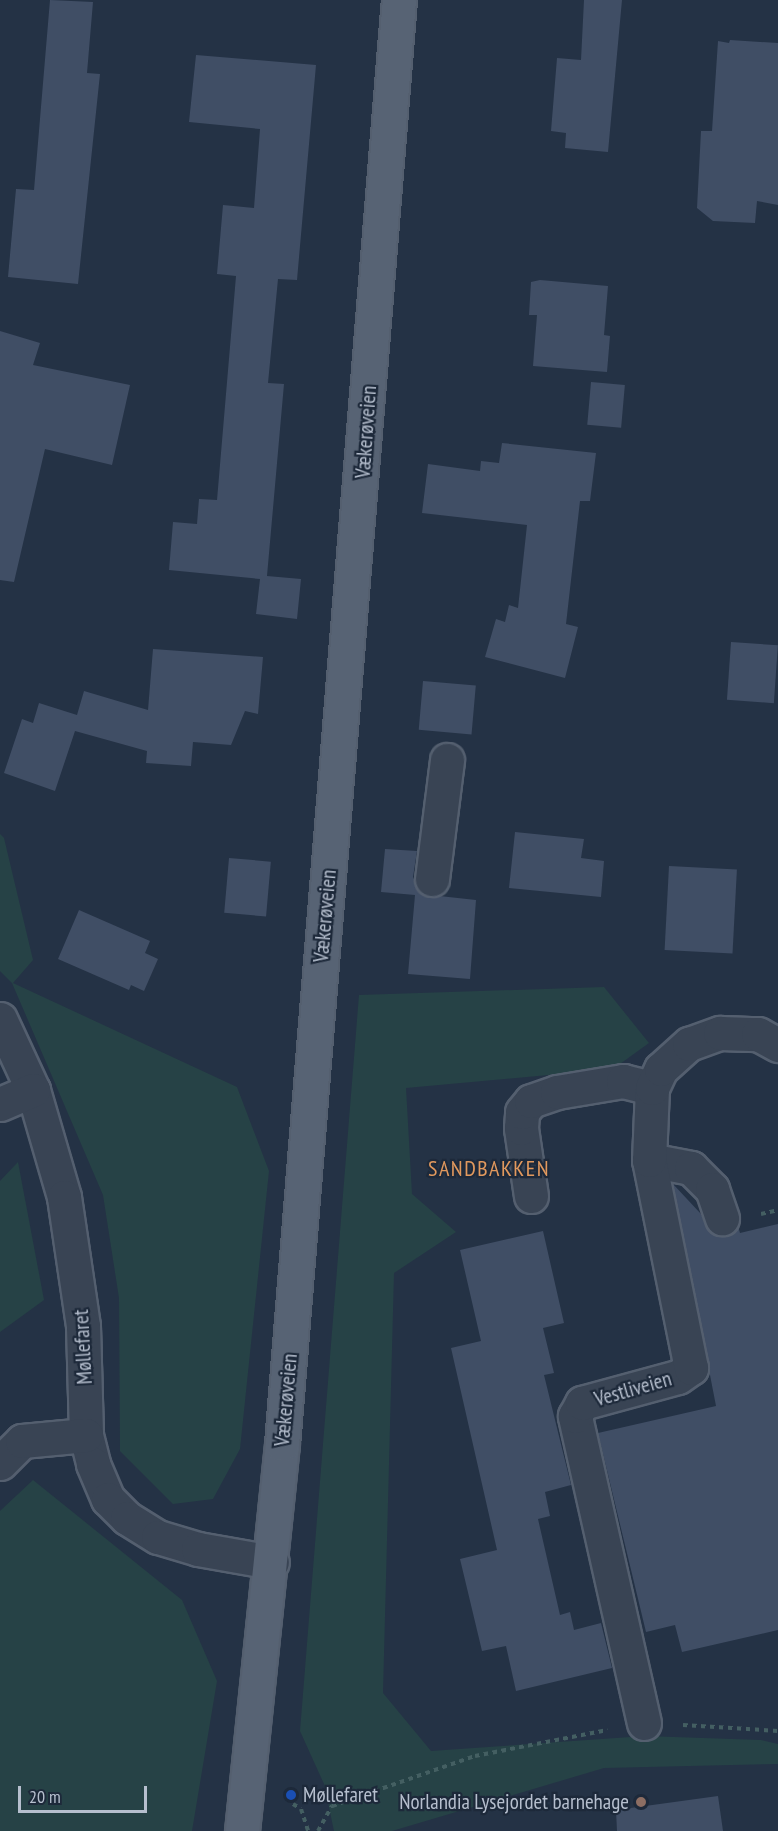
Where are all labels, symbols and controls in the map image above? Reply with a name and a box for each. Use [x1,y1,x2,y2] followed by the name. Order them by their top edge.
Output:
[350,385,382,479] street label: Vækerøveien
[308,869,342,963] street label: Vækerøveien
[428,1156,550,1182] district label: SANDBAKKEN
[68,1309,98,1385] street label: Møllefaret
[269,1353,303,1447] street label: Vækerøveien
[592,1366,674,1412] street label: Vestliveien
[21,1774,150,1812] scale bar
[303,1782,378,1808] place label: Møllefaret
[29,1785,61,1808] text: 20 m
[284,1788,298,1802] marker: Møllefaret
[399,1789,629,1815] place label: Norlandia Lysejordet barnehage
[634,1795,648,1809] marker: Norlandia Lysejordet barnehage

